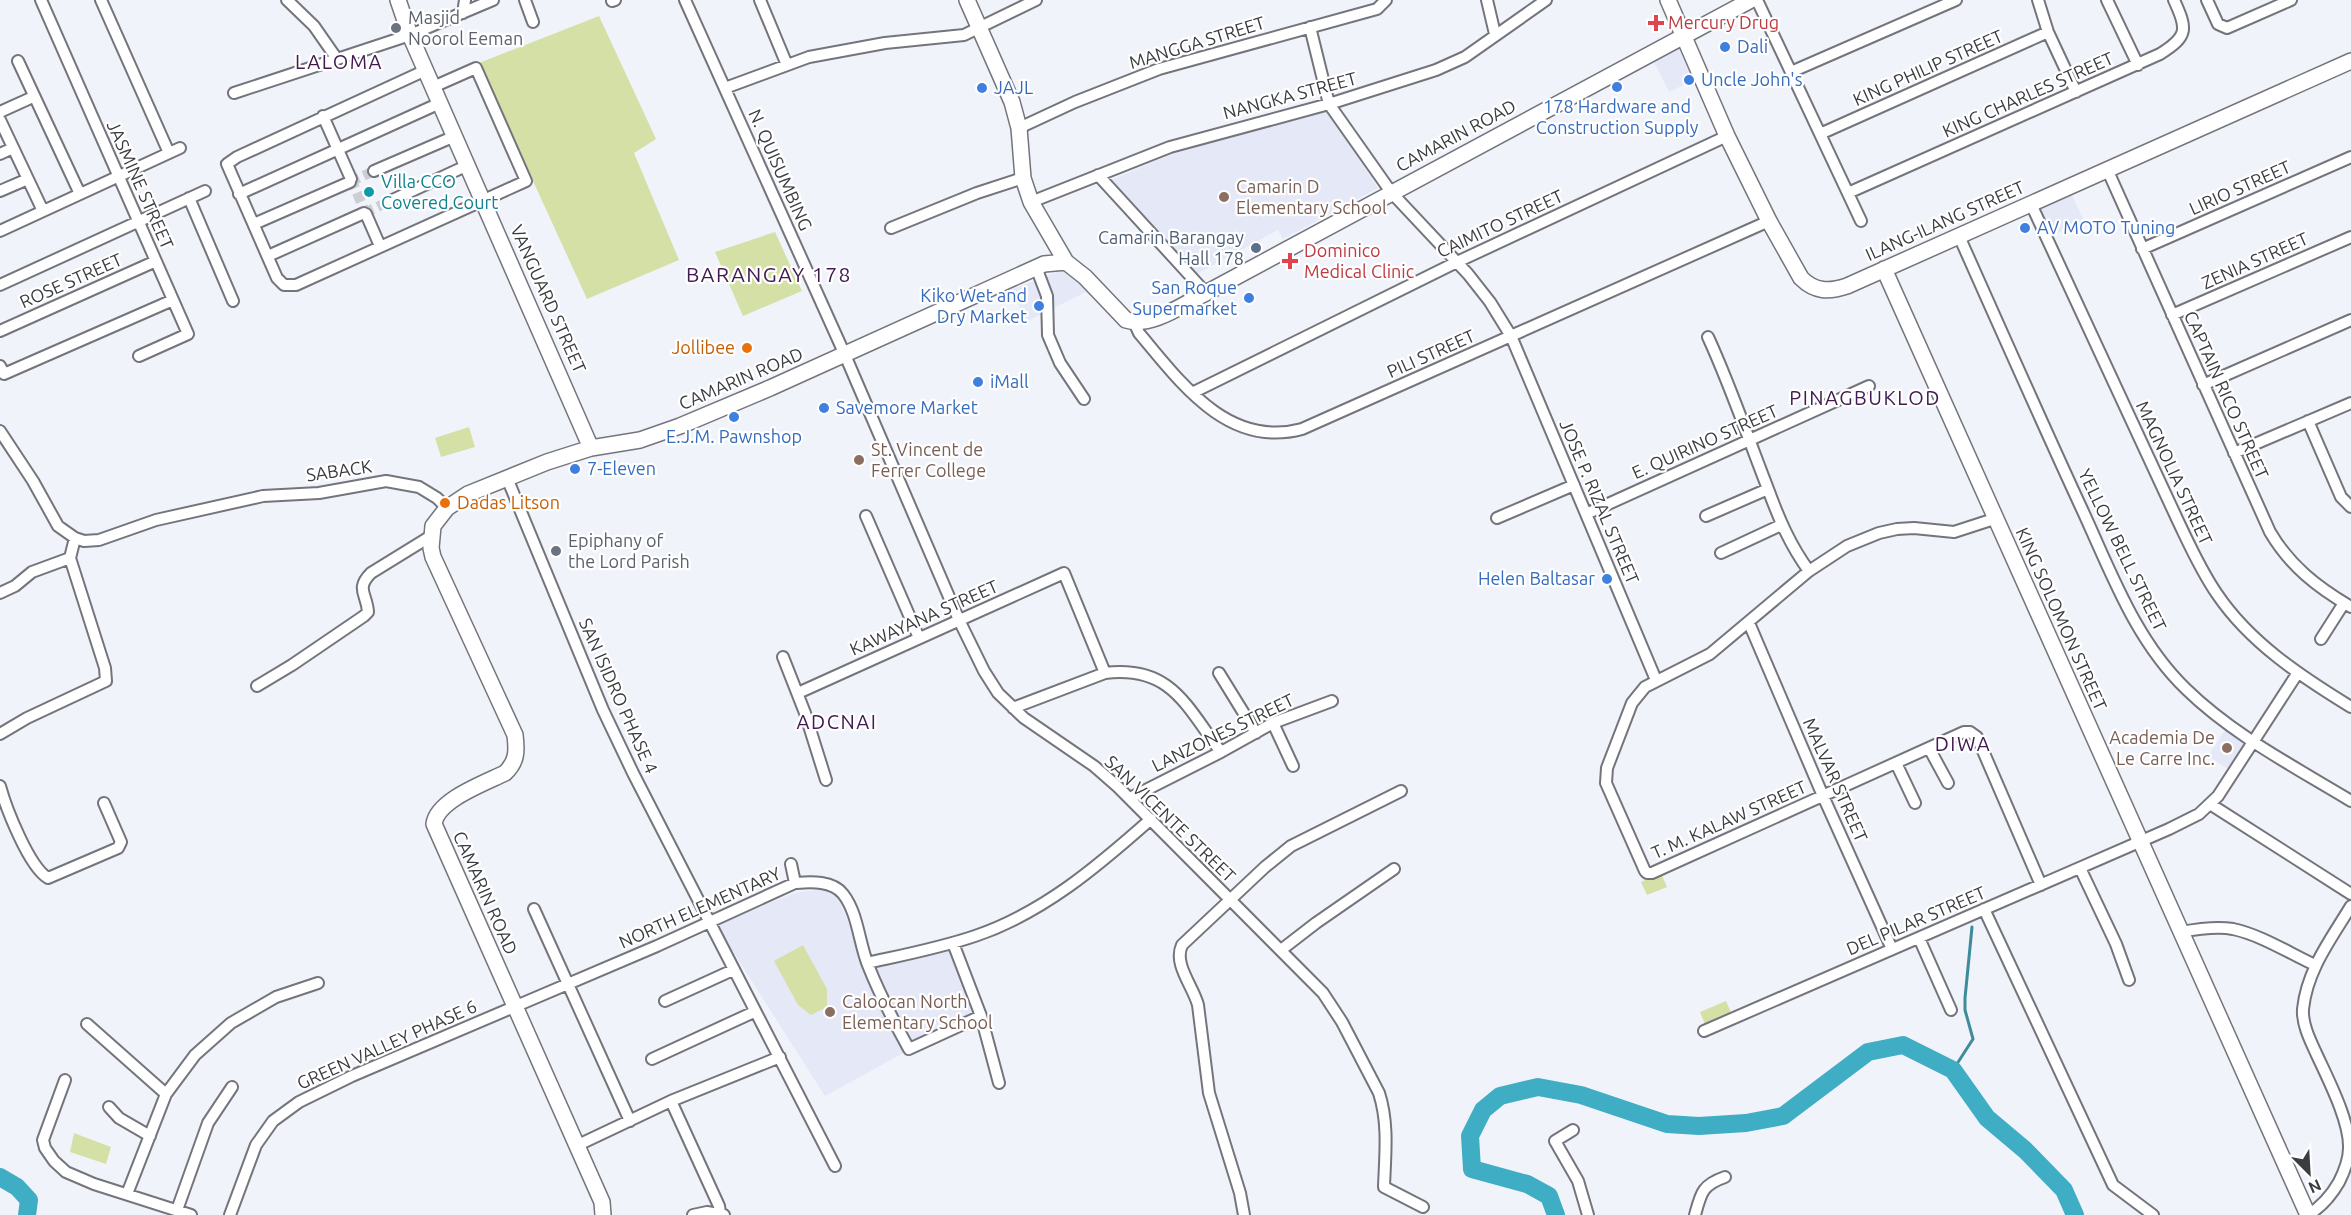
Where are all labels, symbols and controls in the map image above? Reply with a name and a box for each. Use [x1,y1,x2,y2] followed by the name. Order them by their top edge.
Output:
[408,7,523,48] place label: Masjid Noorol Eeman
[1126,12,1267,72] street label: MANGGA STREET
[1668,12,1779,32] place label: Mercury Drug
[1649,16,1663,30] marker: Mercury Drug
[389,21,403,35] marker: Masjid Noorol Eeman
[1850,25,2006,109] street label: KING PHILIP STREET
[1737,36,1768,56] place label: Dali
[1718,40,1732,54] marker: Dali
[1939,47,2116,141] street label: KING CHARLES STREET
[295,50,383,73] district label: LALOMA
[1221,68,1359,122] street label: NANGKA STREET
[1701,69,1803,89] place label: Uncle John's
[1682,73,1696,87] marker: Uncle John's
[994,77,1033,97] place label: JAJL
[1610,80,1624,94] marker: 178 Hardware and Construction Supply
[975,81,989,95] marker: JAJL
[1392,95,1519,175] street label: CAMARIN ROAD
[1536,96,1699,137] place label: 178 Hardware and Construction Supply
[744,106,817,234] street label: N. QUISUMBING
[104,117,178,252] street label: JASMINE STREET
[2186,156,2293,218] street label: LIRIO STREET
[381,171,498,212] place label: Villa CCO Covered Court
[1236,176,1387,217] place label: Camarin D Elementary School
[1862,176,2027,264] street label: ILANG-ILANG STREET
[362,185,376,199] marker: Villa CCO Covered Court
[1433,185,1566,261] street label: CAIMITO STREET
[1217,190,1231,204] marker: Camarin D Elementary School
[2037,217,2175,237] place label: AV MOTO Tuning
[2018,221,2032,235] marker: AV MOTO Tuning
[507,222,591,376] street label: VANGUARD STREET
[1098,227,1244,268] place label: Camarin Barangay Hall 178
[2198,228,2311,292] street label: ZENIA STREET
[1304,240,1414,281] place label: Dominico Medical Clinic
[1249,241,1263,255] marker: Camarin Barangay Hall 178
[16,249,125,312] street label: ROSE STREET
[1281,252,1299,270] marker: Dominico Medical Clinic
[686,262,852,286] district label: BARANGAY 178
[1133,277,1237,318] place label: San Roque Supermarket
[920,285,1027,326] place label: Kiko Wet and Dry Market
[1242,291,1256,305] marker: San Roque Supermarket
[1032,299,1046,313] marker: Kiko Wet and Dry Market
[2181,307,2273,482] street label: CAPTAIN RICO STREET
[1384,325,1478,381] street label: PILI STREET
[671,337,735,357] place label: Jollibee
[740,341,754,355] marker: Jollibee
[676,343,806,413] street label: CAMARIN ROAD
[990,371,1029,391] place label: iMall
[971,375,985,389] marker: iMall
[1789,386,1941,409] district label: PINAGBUKLOD
[836,397,978,417] place label: Savemore Market
[2133,397,2217,548] street label: MAGNOLIA STREET
[1629,400,1781,483] street label: E. QUIRINO STREET
[817,401,831,415] marker: Savemore Market
[727,410,741,424] marker: E.J.M. Pawnshop
[1556,416,1644,587] street label: JOSE P. RIZAL STREET
[666,426,802,446] place label: E.J.M. Pawnshop
[871,439,986,480] place label: St. Vincent de Ferrer College
[852,453,866,467] marker: St. Vincent de Ferrer College
[305,456,373,485] street label: SABACK
[587,458,656,478] place label: 7-Eleven
[568,462,582,476] marker: 7-Eleven
[2075,465,2171,634] street label: YELLOW BELL STREET
[457,492,560,512] place label: Dadas Litson
[438,496,452,510] marker: Dadas Litson
[2013,524,2111,713] street label: KING SOLOMON STREET
[568,530,690,571] place label: Epiphany of the Lord Parish
[549,544,563,558] marker: Epiphany of the Lord Parish
[1478,568,1595,588] place label: Helen Baltasar
[1600,572,1614,586] marker: Helen Baltasar
[846,575,1001,659] street label: KAWAYANA STREET
[576,615,662,776] street label: SAN ISIDRO PHASE 4
[1148,689,1297,775] street label: LANZONES STREET
[797,710,877,733] district label: ADCNAI
[1800,715,1872,845] street label: MALVAR STREET
[2109,727,2215,768] place label: Academia De Le Carre Inc.
[1935,732,1991,755] district label: DIWA
[2220,741,2234,755] marker: Academia De Le Carre Inc.
[1101,751,1240,886] street label: SAN VICENTE STREET
[1648,776,1809,862] street label: T. M. KALAW STREET
[450,828,522,957] street label: CAMARIN ROAD
[616,862,784,952] street label: NORTH ELEMENTARY
[1843,882,1988,958] street label: DEL PILAR STREET
[842,991,993,1032] place label: Caloocan North Elementary School
[294,995,480,1093] street label: GREEN VALLEY PHASE 6
[823,1005,837,1019] marker: Caloocan North Elementary School
[2279,1143,2339,1203] north arrow
[2306,1176,2324,1197] text: N

